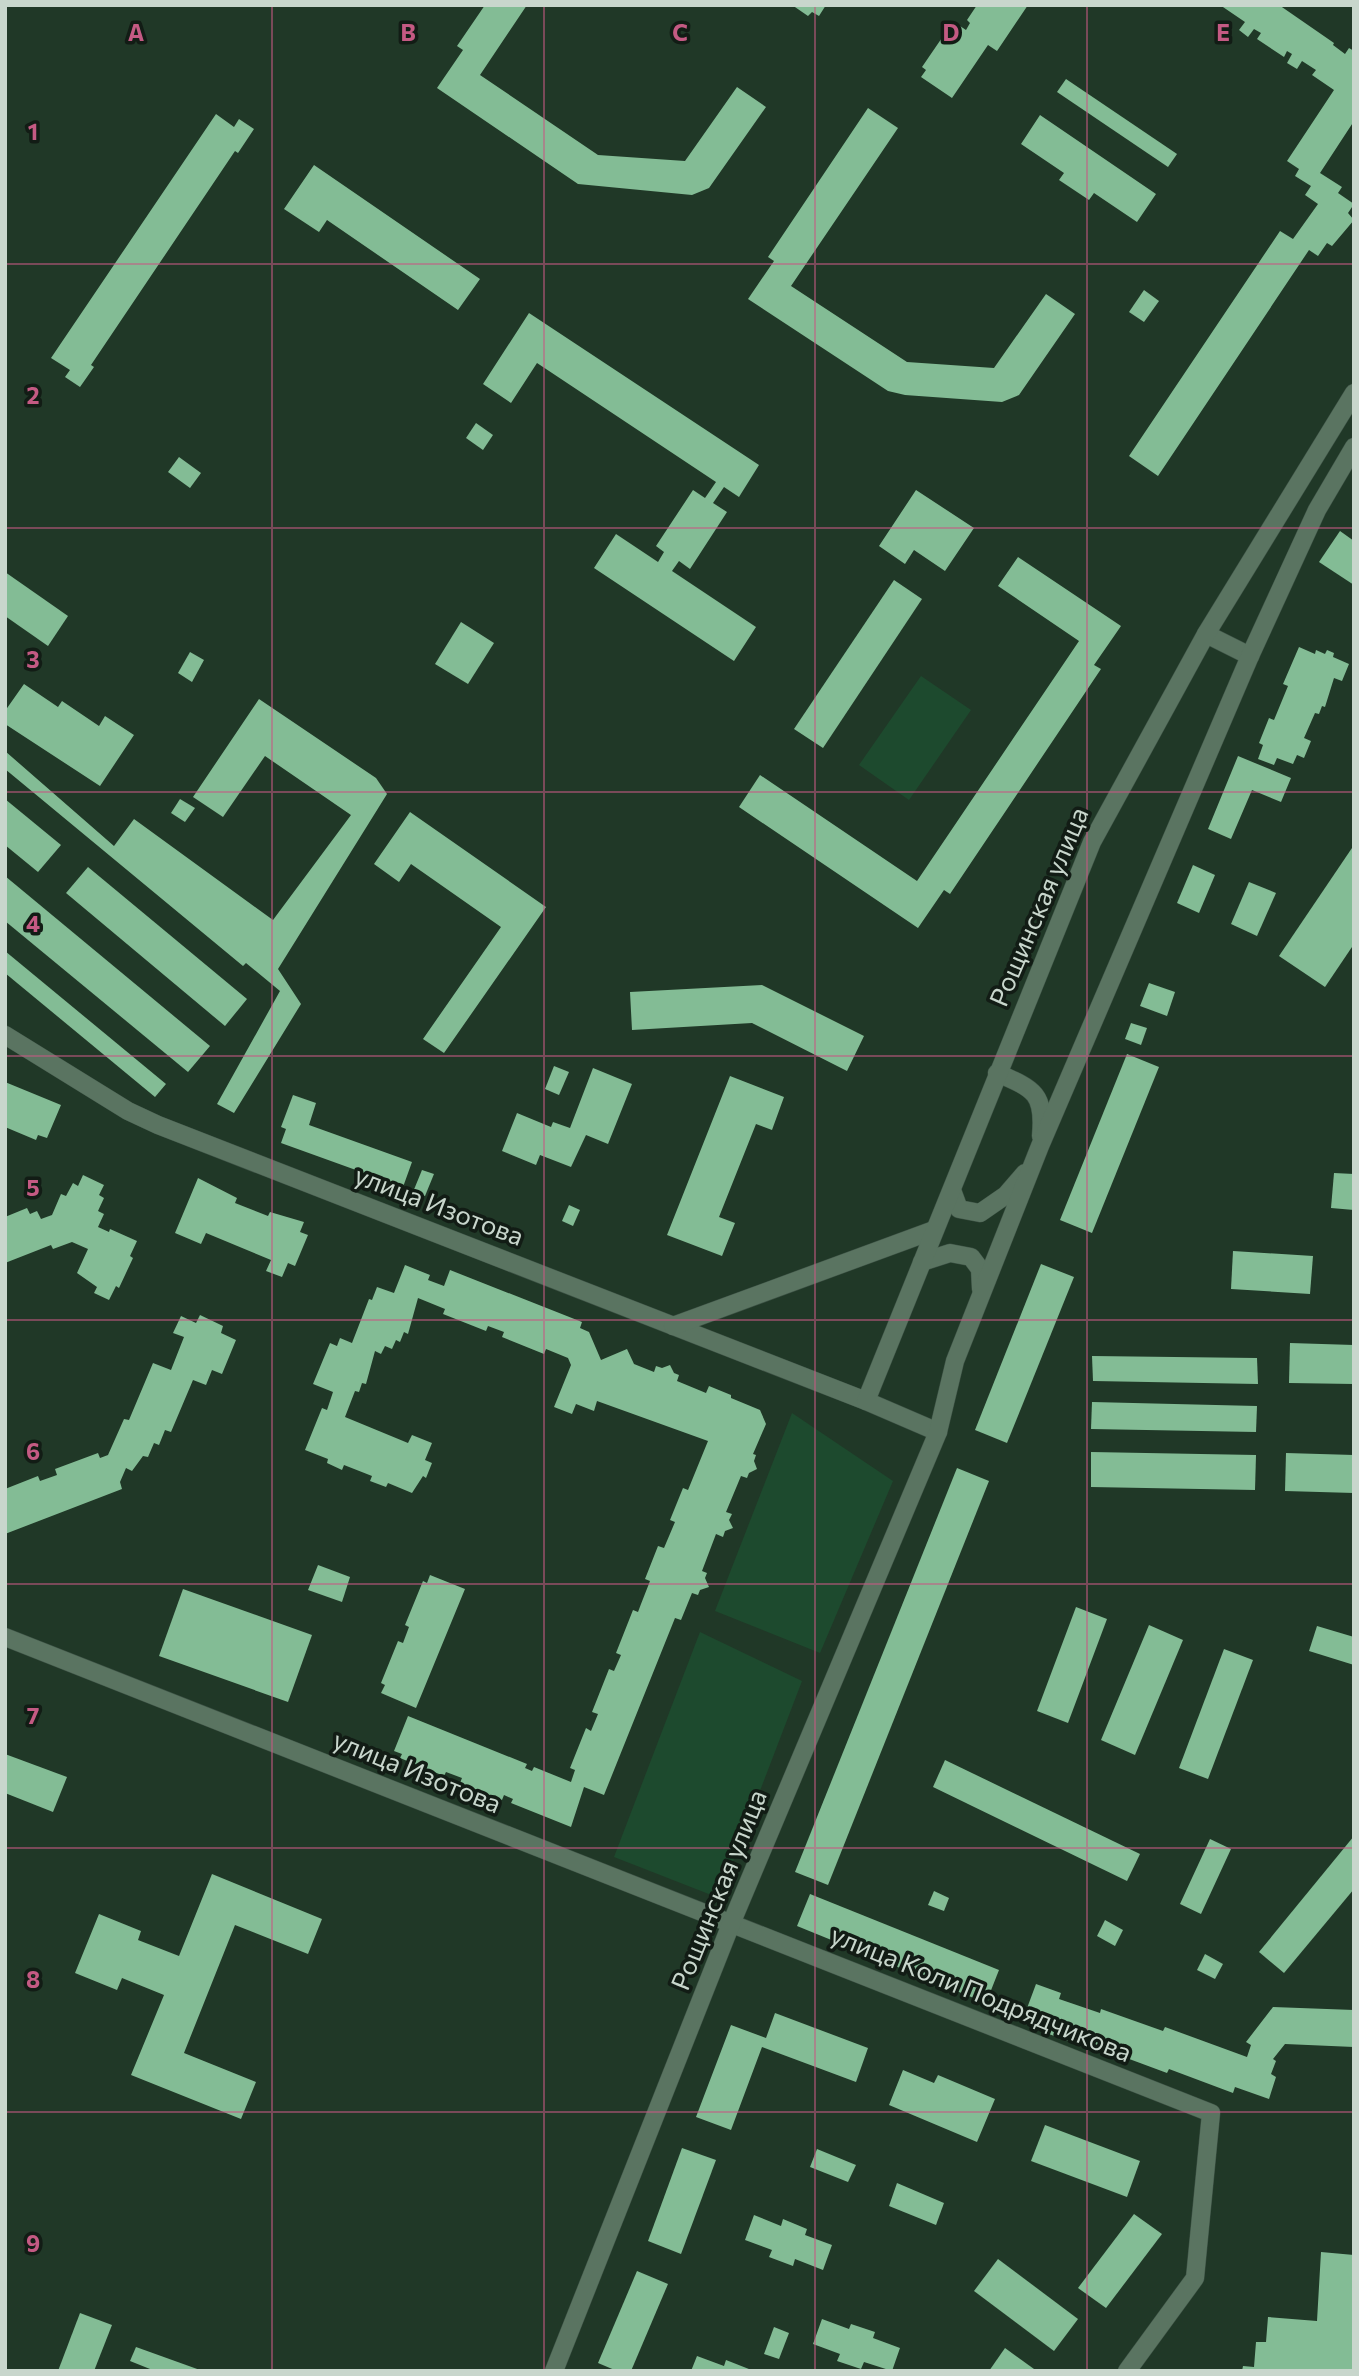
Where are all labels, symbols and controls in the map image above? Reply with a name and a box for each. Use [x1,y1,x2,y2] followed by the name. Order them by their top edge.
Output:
[128,18,145,46] text: A
[400,18,416,46] text: B
[672,18,688,46] text: C
[943,18,960,46] text: D
[1216,18,1230,46] text: E
[28,117,38,145] text: 1
[26,381,40,409] text: 2
[26,645,40,673] text: 3
[982,802,1094,1011] street label: Рощинская улица
[26,909,40,937] text: 4
[351,1158,528,1251] street label: улица Изотова
[26,1173,40,1201] text: 5
[26,1437,40,1465] text: 6
[27,1701,39,1729] text: 7
[329,1723,506,1818] street label: улица Изотова
[663,1785,772,1994] street label: Рощинская улица
[827,1918,1136,2067] street label: улица Коли Подрядчикова
[26,1965,40,1993] text: 8
[26,2229,40,2257] text: 9

